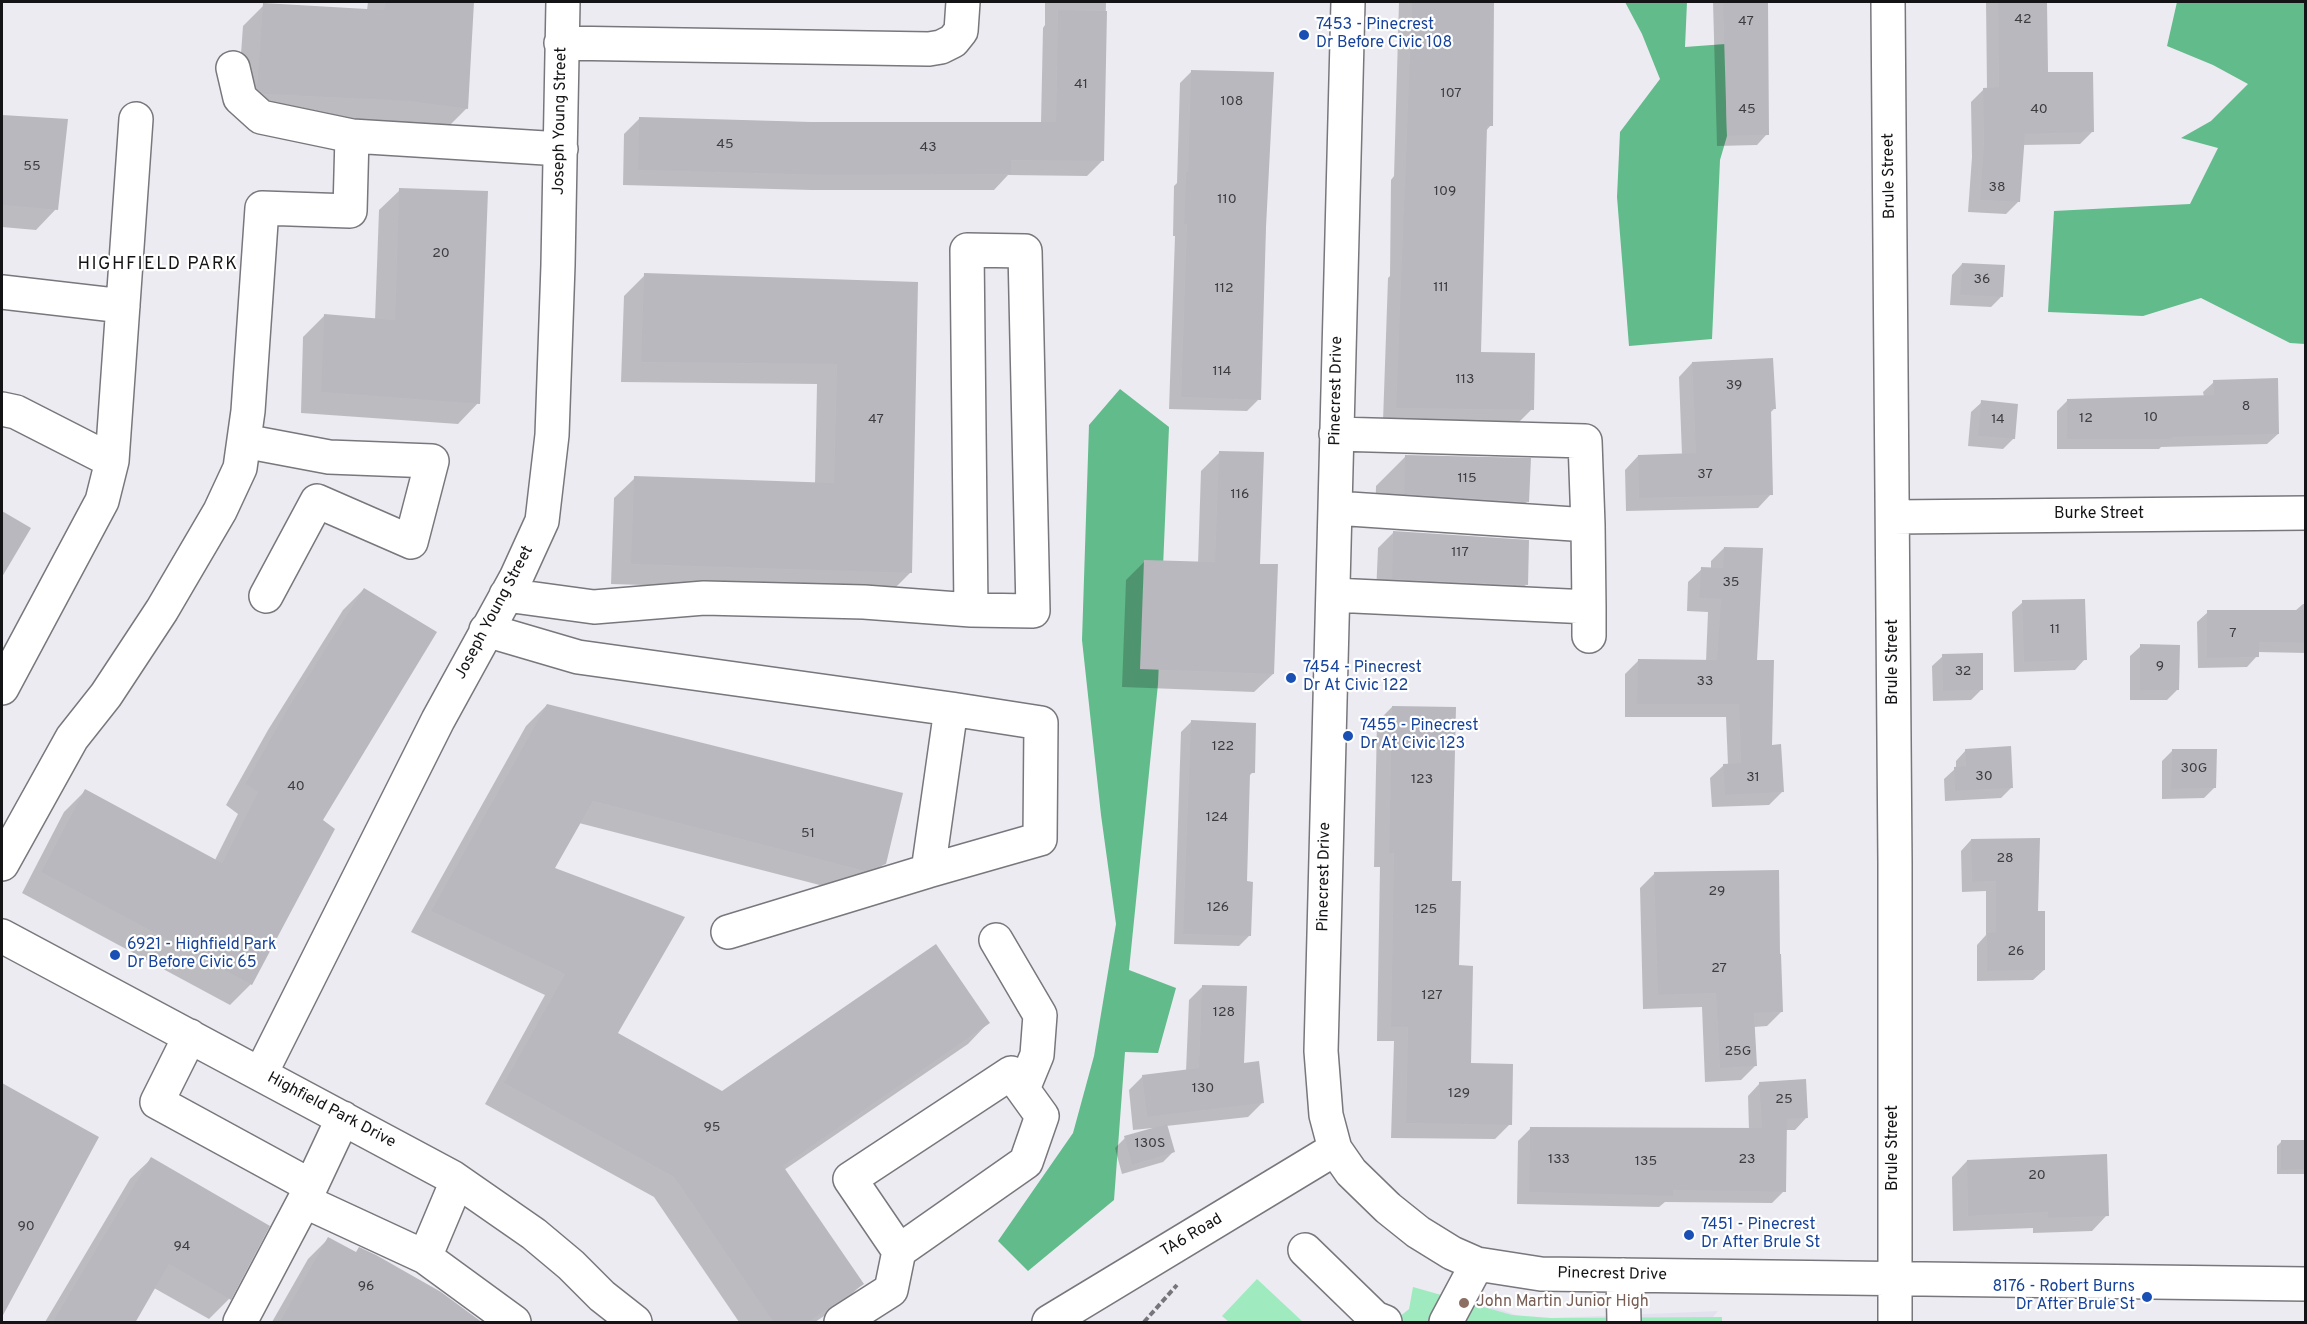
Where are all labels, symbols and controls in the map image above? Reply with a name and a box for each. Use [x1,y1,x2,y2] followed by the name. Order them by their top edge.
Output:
[2014,12,2032,28] house number: 42
[1738,14,1754,30] house number: 47
[1316,16,1452,54] place label: 7453 - Pinecrest Dr Before Civic 108
[1297,28,1311,42] marker: 7453 - Pinecrest Dr Before Civic 108
[550,47,572,195] street label: Joseph Young Street
[1074,77,1088,93] house number: 41
[1440,86,1462,102] house number: 107
[1221,94,1243,110] house number: 108
[1738,102,1756,118] house number: 45
[2030,102,2048,118] house number: 40
[1880,133,1900,219] street label: Brule Street
[716,137,734,153] house number: 45
[919,140,937,156] house number: 43
[23,159,41,175] house number: 55
[1989,180,2005,196] house number: 38
[1434,184,1456,200] house number: 109
[1217,192,1237,208] house number: 110
[432,246,450,262] house number: 20
[77,254,239,276] district label: HIGHFIELD PARK
[1974,272,1990,288] house number: 36
[1433,280,1449,296] house number: 111
[1214,281,1234,297] house number: 112
[1326,336,1348,446] street label: Pinecrest Drive
[1213,364,1231,380] house number: 114
[1456,372,1474,388] house number: 113
[1726,378,1742,394] house number: 39
[2242,399,2250,415] house number: 8
[2144,410,2158,426] house number: 10
[2079,411,2093,427] house number: 12
[868,412,884,428] house number: 47
[1991,412,2005,428] house number: 14
[1697,467,1713,483] house number: 37
[1457,471,1477,487] house number: 115
[1231,487,1249,503] house number: 116
[2054,505,2144,525] street label: Burke Street
[452,543,538,683] street label: Joseph Young Street
[1451,545,1469,561] house number: 117
[1722,575,1740,591] house number: 35
[1884,619,1904,705] street label: Brule Street
[2050,622,2060,638] house number: 11
[2229,626,2237,642] house number: 7
[1303,659,1422,697] place label: 7454 - Pinecrest Dr At Civic 122
[2156,659,2164,675] house number: 9
[1955,664,1971,680] house number: 32
[1284,671,1298,685] marker: 7454 - Pinecrest Dr At Civic 122
[1697,674,1713,690] house number: 33
[1360,717,1478,755] place label: 7455 - Pinecrest Dr At Civic 123
[1341,729,1355,743] marker: 7455 - Pinecrest Dr At Civic 123
[1212,739,1234,755] house number: 122
[2181,761,2207,777] house number: 30G
[1975,769,1993,785] house number: 30
[1746,770,1760,786] house number: 31
[1411,772,1433,788] house number: 123
[287,779,305,795] house number: 40
[1206,810,1228,826] house number: 124
[1314,822,1336,932] street label: Pinecrest Drive
[801,826,815,842] house number: 51
[1996,851,2014,867] house number: 28
[1709,884,1725,900] house number: 29
[1207,900,1229,916] house number: 126
[1415,902,1437,918] house number: 125
[127,936,276,974] place label: 6921 - Highfield Park Dr Before Civic 65
[2008,944,2024,960] house number: 26
[108,948,122,962] marker: 6921 - Highfield Park Dr Before Civic 65
[1711,961,1727,977] house number: 27
[1422,988,1442,1004] house number: 127
[1213,1005,1235,1021] house number: 128
[1725,1044,1751,1060] house number: 25G
[263,1069,399,1153] street label: Highfield Park Drive
[1192,1081,1214,1097] house number: 130
[1448,1086,1470,1102] house number: 129
[1775,1092,1793,1108] house number: 25
[1884,1105,1904,1191] street label: Brule Street
[703,1120,721,1136] house number: 95
[1135,1136,1165,1152] house number: 130S
[1548,1152,1570,1168] house number: 133
[1739,1152,1755,1168] house number: 23
[1635,1154,1657,1170] house number: 135
[2028,1168,2046,1184] house number: 20
[1158,1210,1226,1262] street label: TA6 Road
[1701,1216,1820,1254] place label: 7451 - Pinecrest Dr After Brule St
[17,1219,35,1235] house number: 90
[1682,1228,1696,1242] marker: 7451 - Pinecrest Dr After Brule St
[173,1239,191,1255] house number: 94
[1557,1264,1667,1286] street label: Pinecrest Drive
[1993,1278,2135,1316] place label: 8176 - Robert Burns Dr After Brule St
[358,1279,374,1295] house number: 96
[2140,1290,2154,1304] marker: 8176 - Robert Burns Dr After Brule St
[1476,1293,1649,1313] place label: John Martin Junior High
[1457,1296,1471,1310] marker: John Martin Junior High

